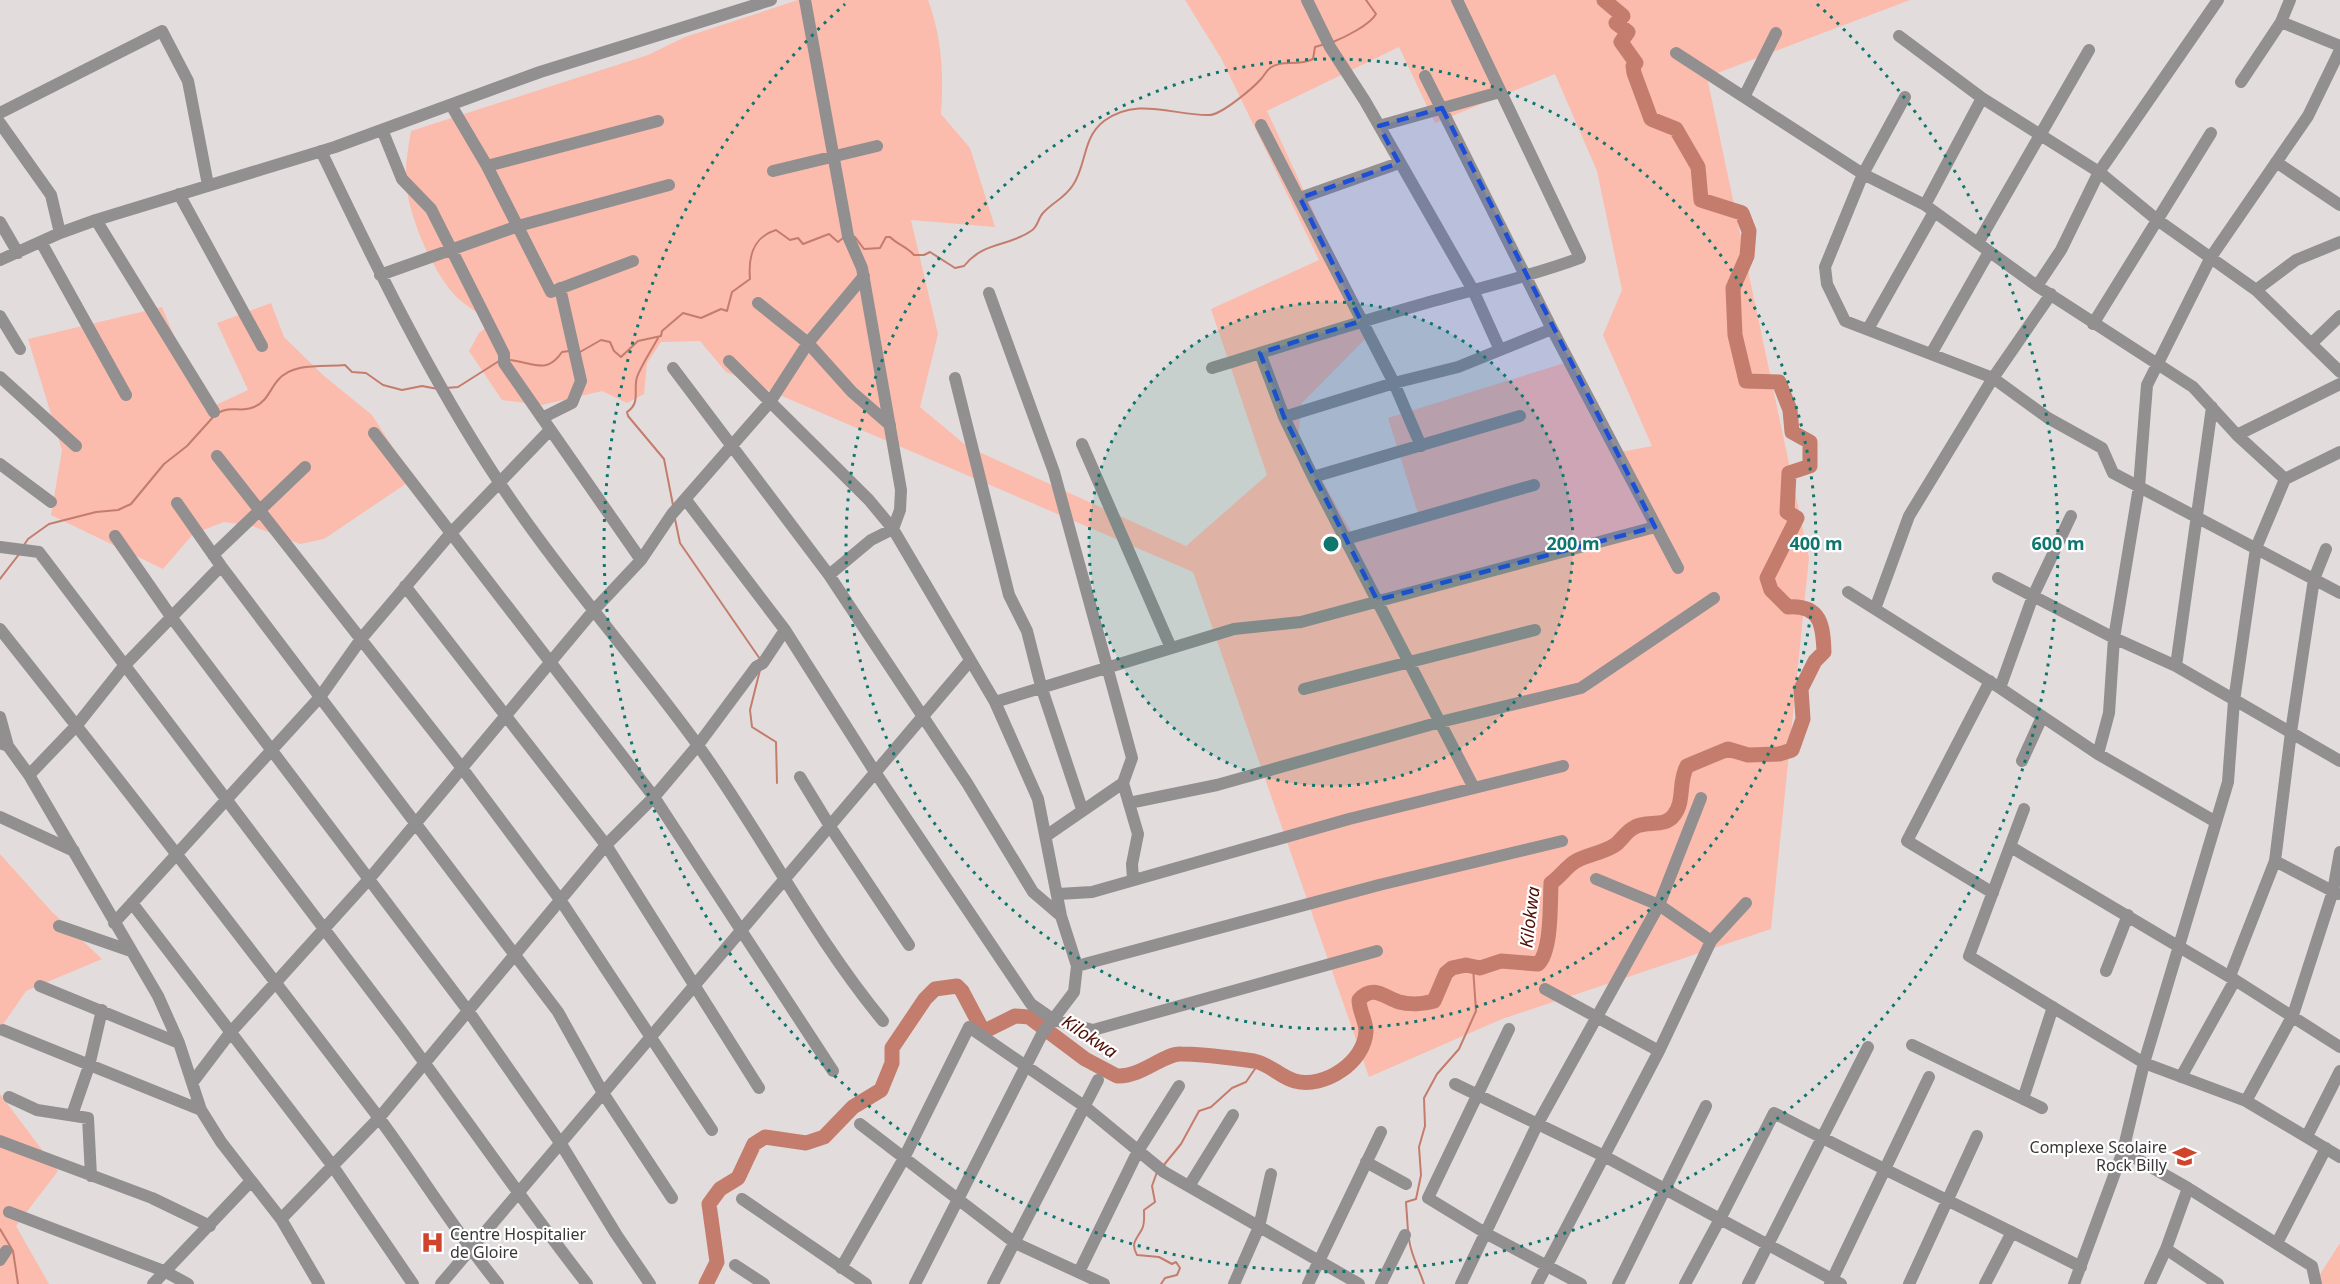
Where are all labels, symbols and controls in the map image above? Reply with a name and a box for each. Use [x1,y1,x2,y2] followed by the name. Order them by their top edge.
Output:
[1546,531,1600,555] text: 200 m
[1789,531,1843,555] text: 400 m
[2031,531,2085,555] text: 600 m
[1321,534,1341,554] centre of rings
[1513,885,1545,949] water label: Kilokwa
[1058,1009,1122,1063] water label: Kilokwa
[2030,1136,2168,1176] place label: Complexe Scolaire Rock Billy
[2172,1143,2198,1169] school or university icon: Complexe Scolaire Rock Billy
[450,1223,586,1263] place label: Centre Hospitalier de Gloire
[419,1230,445,1256] hospital icon: Centre Hospitalier de Gloire

